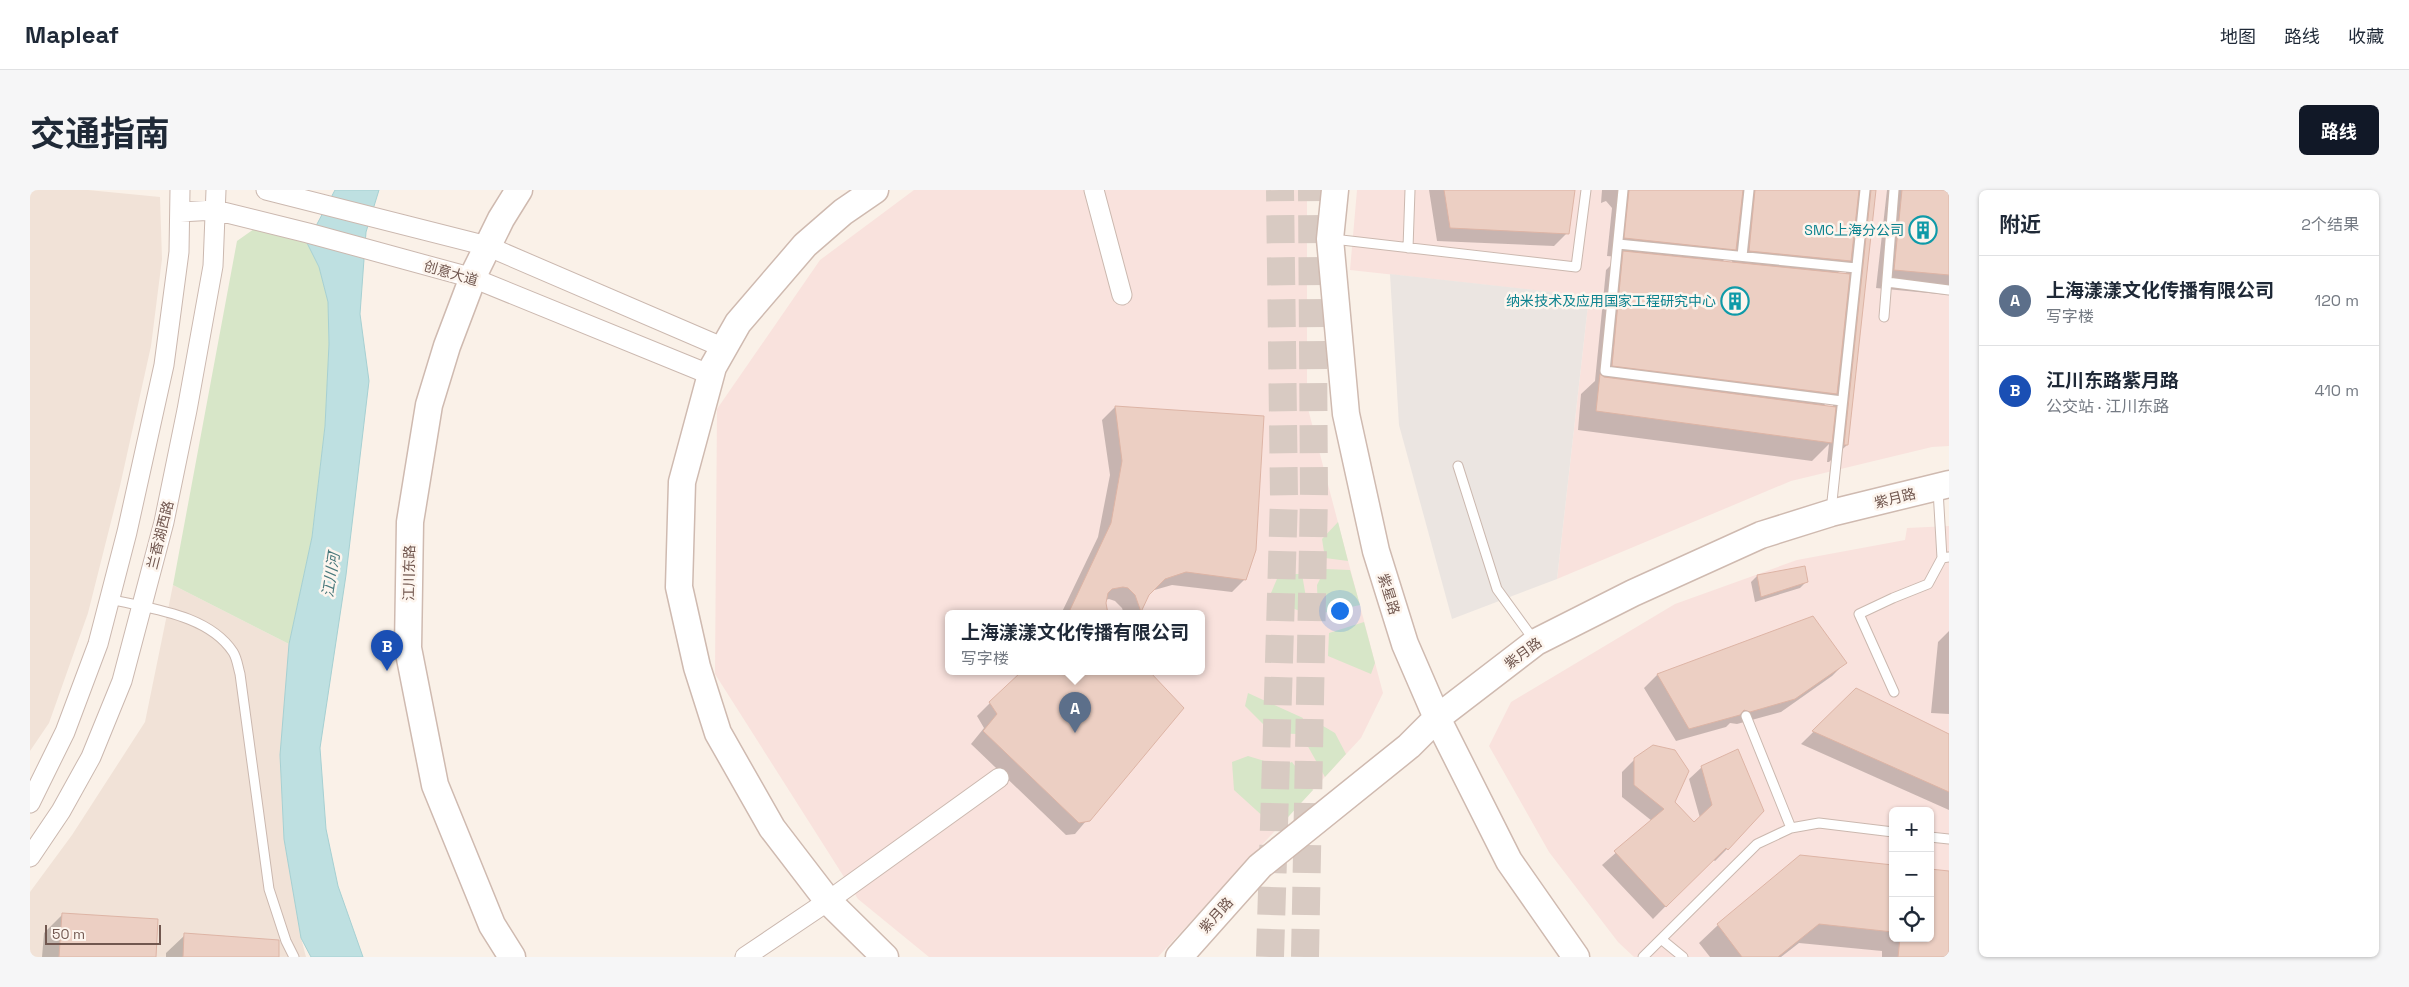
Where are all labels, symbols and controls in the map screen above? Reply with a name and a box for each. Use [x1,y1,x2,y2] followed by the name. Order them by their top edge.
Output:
[25,19,119,50] text: Mapleaf
[2220,25,2256,48] text: 地图
[2284,25,2320,48] text: 路线
[2348,25,2384,48] text: 收藏
[2299,105,2379,155] button: 路线
[30,112,170,156] text: 交通指南
[1999,211,2041,238] text: 附近
[2301,214,2359,235] text: 2个结果
[1908,215,1938,245] building icon: SMC上海分公司
[1804,221,1904,239] place label: SMC上海分公司
[422,257,480,289] street label: 创意大道
[2046,278,2274,303] text: 上海漾漾文化传播有限公司
[1720,286,1750,316] building icon: 纳米技术及应用国家工程研究中心
[2010,290,2020,311] text: A
[2315,290,2359,311] text: 120 m
[1506,292,1716,310] place label: 纳米技术及应用国家工程研究中心
[2046,306,2094,327] text: 写字楼
[2046,368,2179,393] text: 江川东路紫月路
[2010,380,2020,401] text: B
[2315,380,2359,401] text: 410 m
[2046,396,2169,417] text: 公交站 · 江川东路
[1872,484,1918,512] street label: 紫月路
[143,499,177,571] street label: 兰香湖西路
[400,545,418,601] street label: 江川东路
[318,548,344,599] water label: 江川河
[1374,571,1404,617] street label: 紫星路
[1327,598,1353,624] your location
[945,610,1205,675] popup
[961,620,1189,645] text: 上海漾漾文化传播有限公司
[371,630,403,671] pin: B
[1501,633,1545,673] street label: 紫月路
[961,648,1009,669] text: 写字楼
[1059,692,1091,733] pin: A
[1889,807,1934,942] map controls
[1889,807,1934,852] button: +
[1889,852,1934,897] button: −
[1195,893,1237,937] street label: 紫月路
[1889,897,1934,942] button: locate
[45,922,161,945] scale bar
[52,925,85,943] text: 50 m

